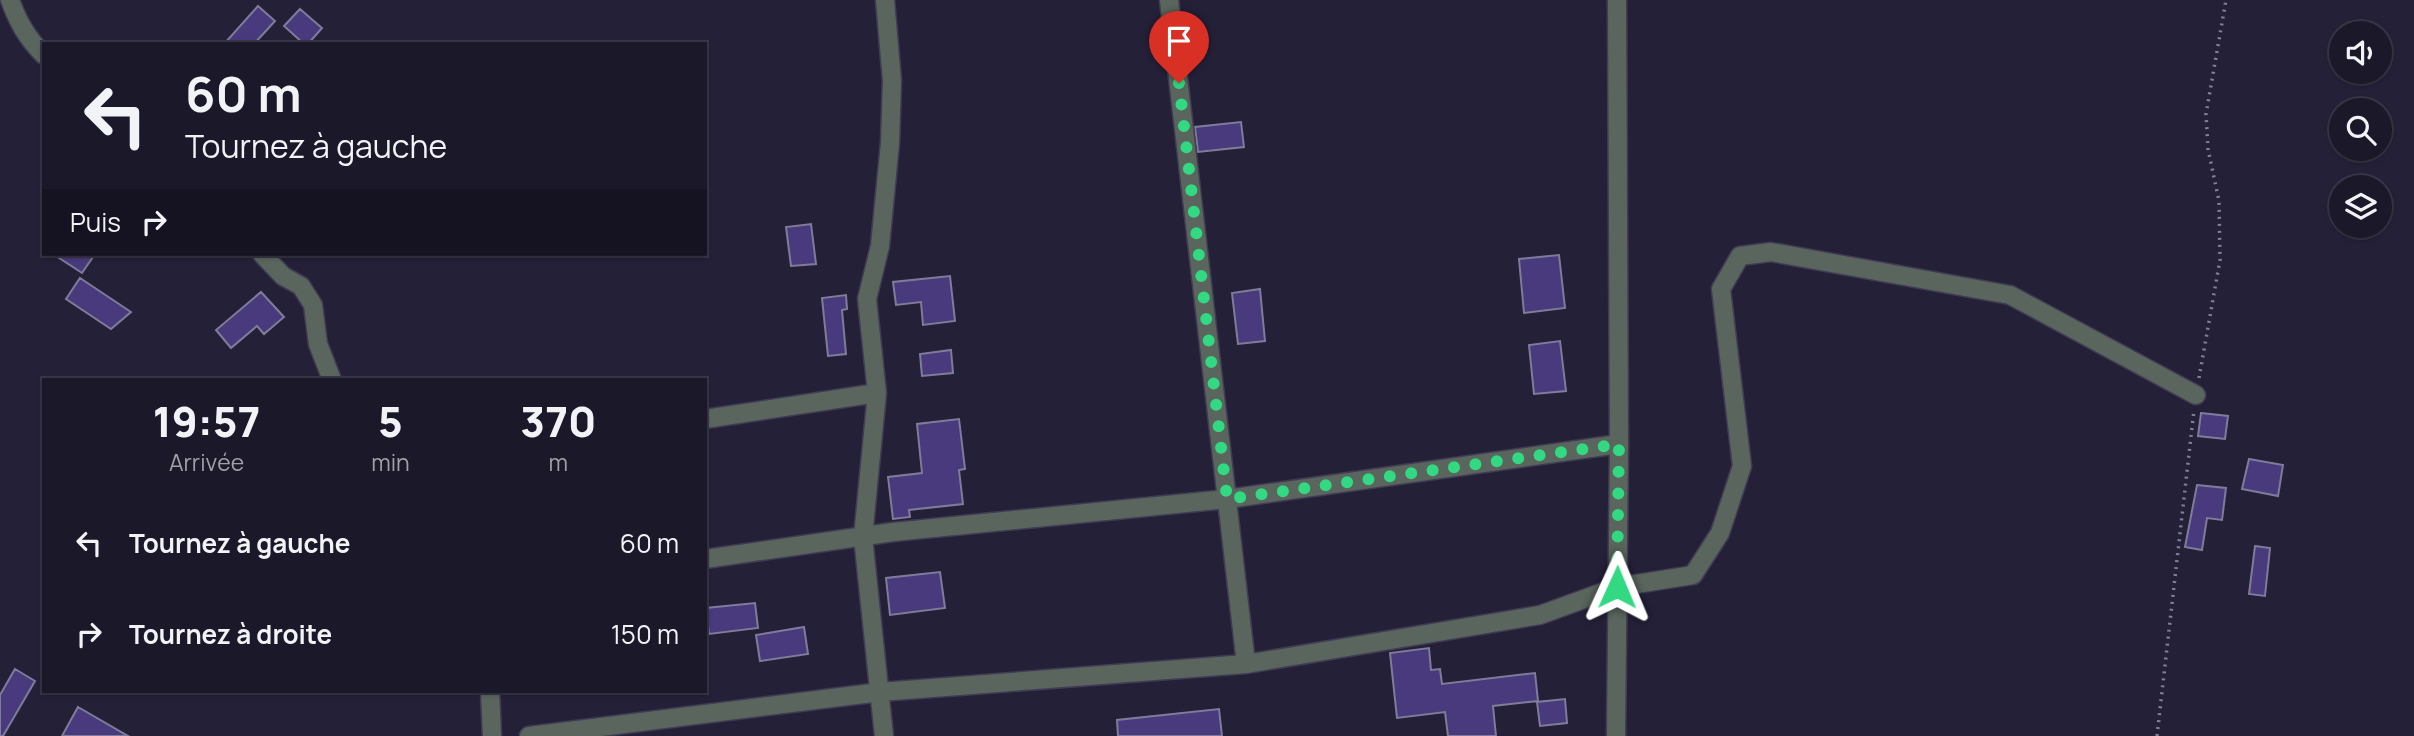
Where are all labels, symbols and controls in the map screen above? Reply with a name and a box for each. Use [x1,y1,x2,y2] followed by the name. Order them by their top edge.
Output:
[1149,11,1209,83] pin
[2329,21,2392,238] map controls
[2329,21,2392,84] button: sound
[1160,22,1198,60] icon: arrive
[185,60,302,127] text: 60 m
[70,70,161,161] icon: left
[2329,98,2392,161] button: search
[185,124,447,168] text: Tournez à gauche
[2329,175,2392,238] button: layers
[135,203,173,241] icon: right
[70,204,121,240] text: Puis
[153,392,260,450] text: 19:57
[378,392,403,450] text: 5
[520,392,596,450] text: 370
[169,446,244,478] text: Arrivée
[371,446,410,478] text: min
[549,446,568,478] text: m
[70,524,108,562] icon: left
[129,525,350,561] text: Tournez à gauche
[620,525,679,561] text: 60 m
[1580,550,1654,624] position arrow
[70,615,108,653] icon: right
[129,616,332,652] text: Tournez à droite
[611,616,679,652] text: 150 m

